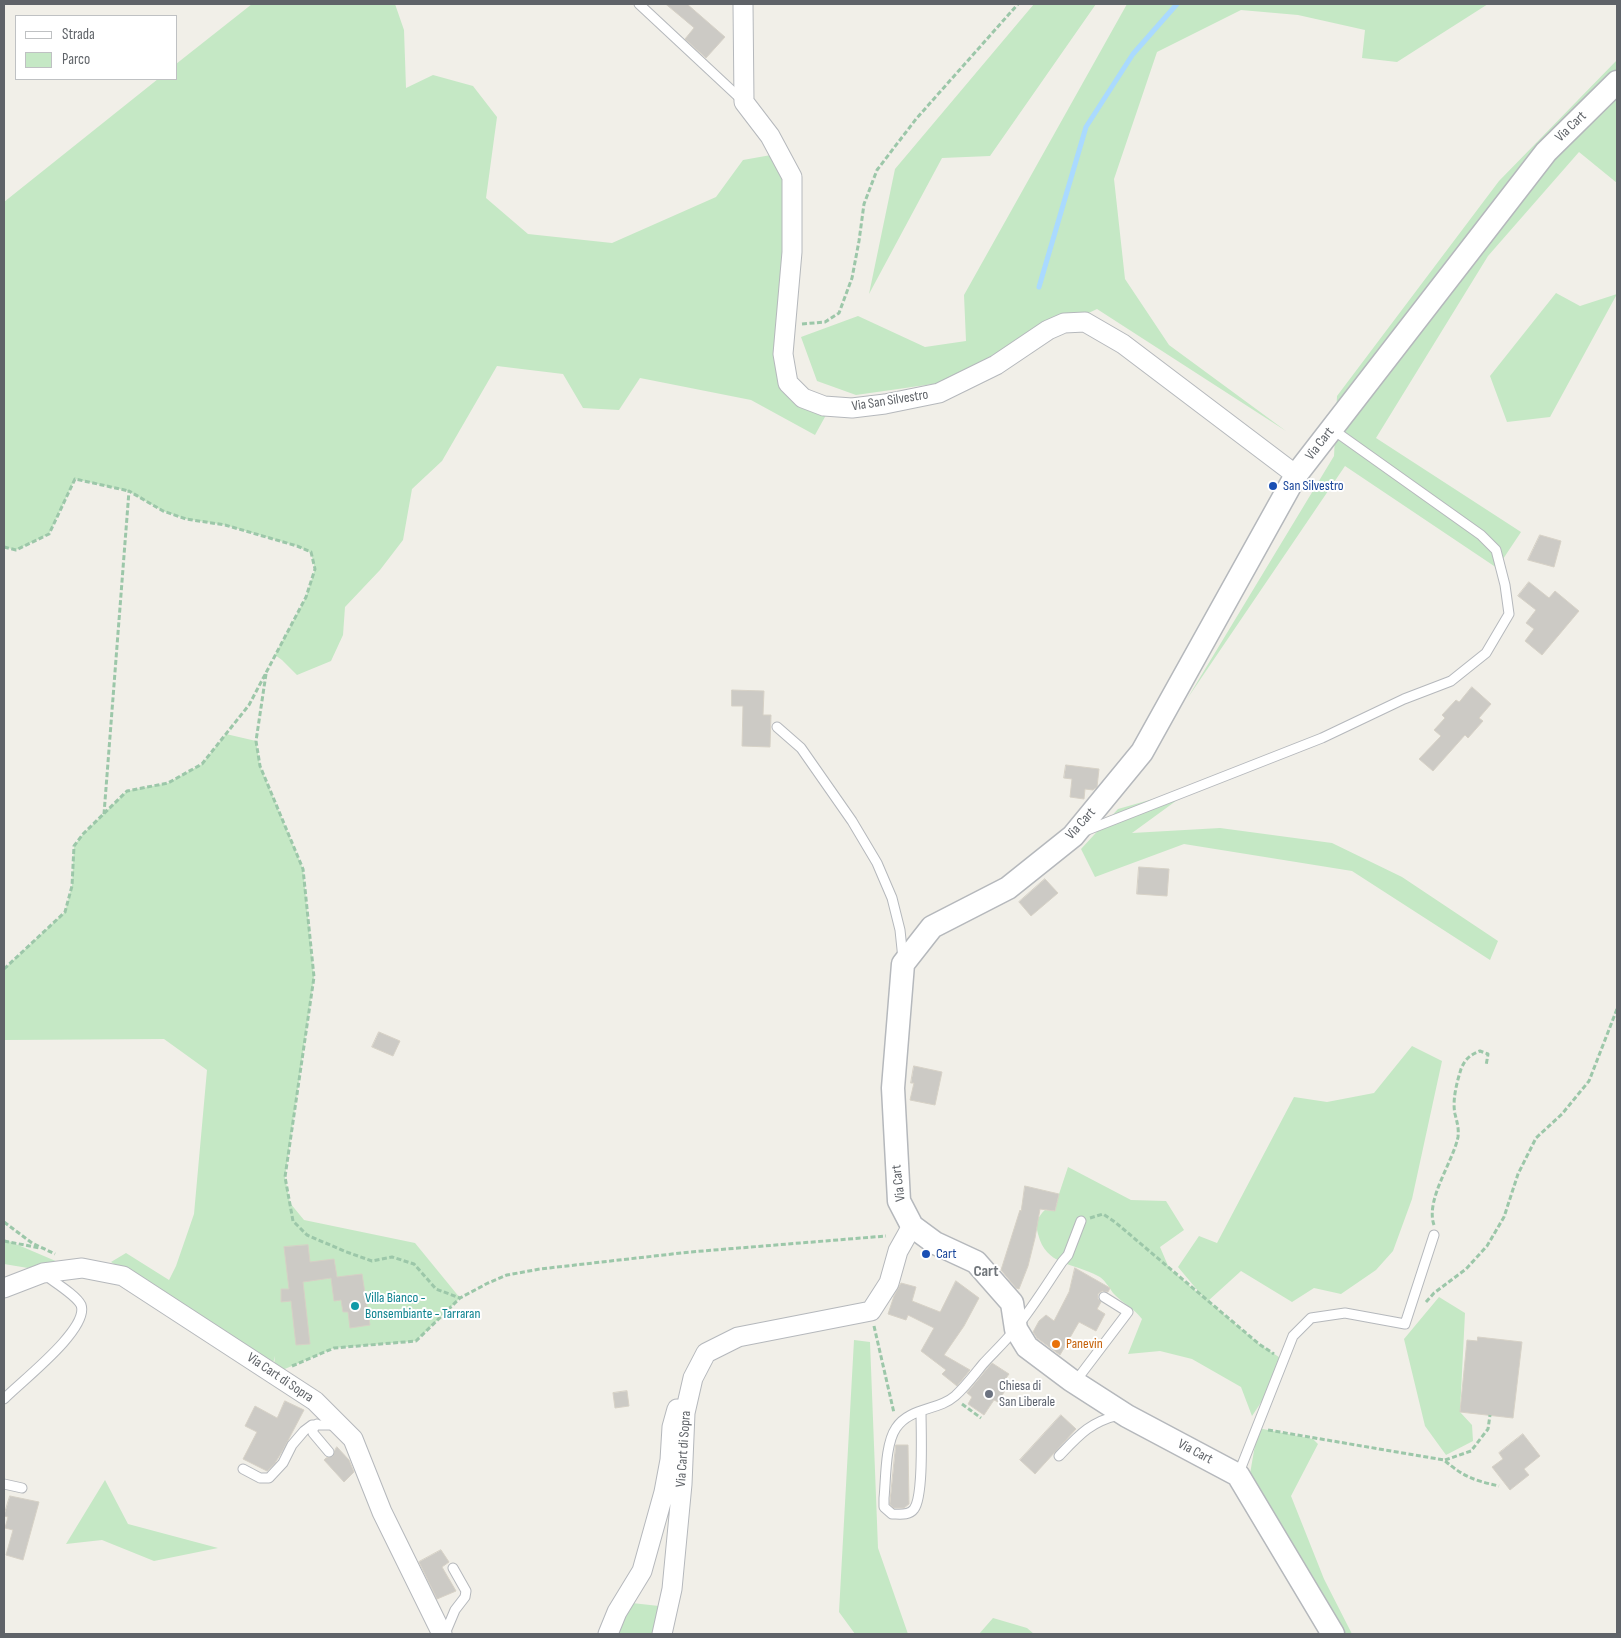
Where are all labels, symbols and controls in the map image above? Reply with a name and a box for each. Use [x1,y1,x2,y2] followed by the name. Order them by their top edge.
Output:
[15,15,178,80] legend
[62,25,95,44] text: Strada
[62,50,90,69] text: Parco
[1552,108,1590,146] street label: Via Cart
[851,387,929,415] street label: Via San Silvestro
[1302,424,1338,464] street label: Via Cart
[1283,478,1344,494] place label: San Silvestro
[1267,480,1279,492] marker: San Silvestro
[1062,805,1100,843] street label: Via Cart
[888,1164,910,1202] street label: Via Cart
[936,1246,956,1262] place label: Cart
[920,1248,932,1260] marker: Cart
[973,1262,999,1282] district label: Cart
[365,1290,480,1322] place label: Villa Bianco - Bonsembiante - Tarraran
[349,1300,361,1312] marker: Villa Bianco - Bonsembiante - Tarraran
[1066,1336,1103,1352] place label: Panevin
[1050,1338,1062,1350] marker: Panevin
[244,1350,316,1406] street label: Via Cart di Sopra
[999,1378,1055,1410] place label: Chiesa di San Liberale
[983,1388,995,1400] marker: Chiesa di San Liberale
[673,1410,695,1488] street label: Via Cart di Sopra
[1175,1436,1215,1468] street label: Via Cart

